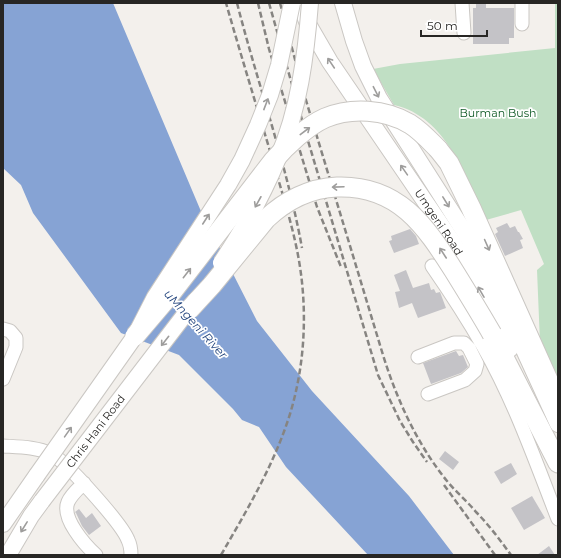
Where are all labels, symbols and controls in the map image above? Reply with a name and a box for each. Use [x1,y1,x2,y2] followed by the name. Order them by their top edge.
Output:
[421,12,487,38] scale bar
[427,18,458,33] text: 50 m
[327,58,335,69] one-way arrow
[373,85,380,97] one-way arrow
[263,98,271,110] one-way arrow
[460,106,536,120] park label: Burman Bush
[300,127,311,135] one-way arrow
[400,165,408,176] one-way arrow
[332,184,345,191] one-way arrow
[412,186,466,258] street label: Umgeni Road
[253,195,261,207] one-way arrow
[442,196,450,208] one-way arrow
[202,214,210,225] one-way arrow
[484,239,492,251] one-way arrow
[438,247,446,259] one-way arrow
[182,268,191,279] one-way arrow
[161,286,231,362] water label: uMngeni River
[477,286,485,298] one-way arrow
[161,336,169,347] one-way arrow
[63,392,128,470] street label: Chris Hani Road
[64,426,72,437] one-way arrow
[19,521,27,533] one-way arrow

